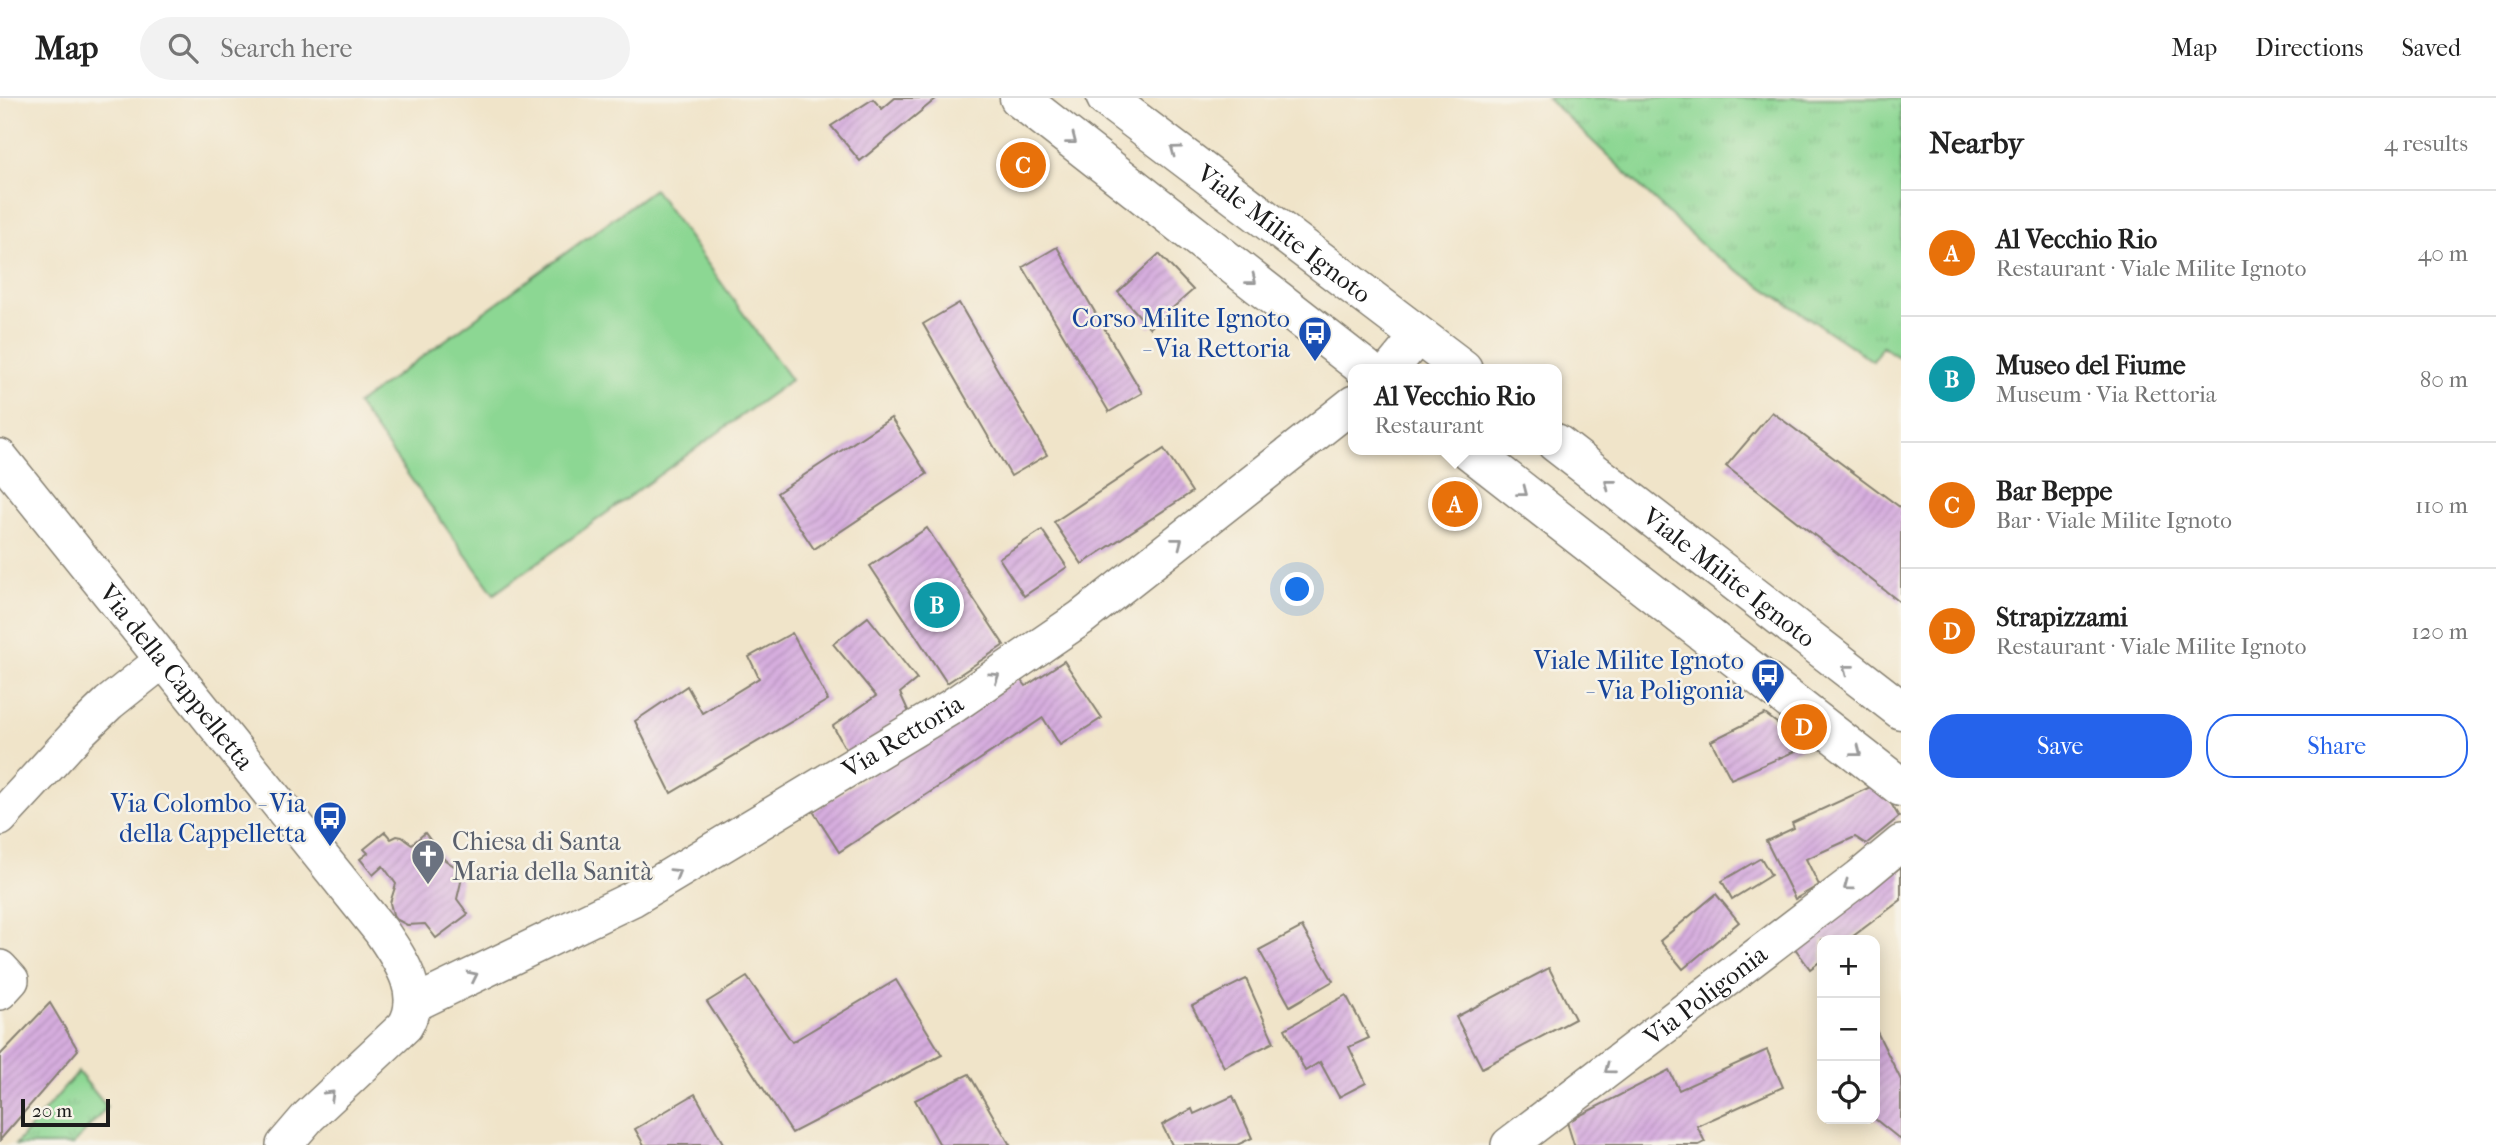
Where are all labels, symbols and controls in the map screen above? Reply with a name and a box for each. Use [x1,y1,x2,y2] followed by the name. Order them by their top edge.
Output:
[140,17,630,80] search box
[35,29,98,68] text: Map
[164,29,202,67] icon: search
[220,33,352,64] text: Search here
[2171,34,2217,62] text: Map
[2255,34,2363,62] text: Directions
[2401,34,2461,62] text: Saved
[1929,126,2024,161] text: Nearby
[2384,130,2468,157] text: 4 results
[1064,132,1077,144] one-way arrow
[1000,139,1046,191] pin: C
[1170,146,1183,158] one-way arrow
[1190,157,1378,309] street label: Viale Milite Ignoto
[1996,224,2157,255] text: Al Vecchio Rio
[1945,240,1959,267] text: A
[2418,240,2468,267] text: 40 m
[1996,255,2306,282] text: Restaurant · Viale Milite Ignoto
[1244,271,1257,284] one-way arrow
[1072,303,1291,364] place label: Corso Milite Ignoto - Via Rettoria
[1296,314,1334,363] bus stop icon: Corso Milite Ignoto - Via Rettoria
[1996,350,2186,381] text: Museo del Fiume
[1348,364,1562,455] popup
[1945,366,1959,393] text: B
[2420,366,2468,393] text: 80 m
[1374,381,1536,412] text: Al Vecchio Rio
[1996,381,2216,408] text: Museum · Via Rettoria
[1374,412,1484,439] text: Restaurant
[1996,476,2112,507] text: Bar Beppe
[1432,478,1478,530] pin: A
[1605,480,1617,493] one-way arrow
[1515,483,1527,496] one-way arrow
[1944,492,1960,519] text: C
[2415,492,2468,519] text: 110 m
[1636,500,1822,654] street label: Viale Milite Ignoto
[1996,507,2232,534] text: Bar · Viale Milite Ignoto
[1170,537,1183,550] one-way arrow
[1280,572,1314,606] your location
[92,577,261,777] street label: Via della Cappelletta
[914,579,960,631] pin: B
[1996,602,2128,633] text: Strapizzami
[1943,618,1961,645] text: D
[2411,618,2468,645] text: 120 m
[1996,633,2306,660] text: Restaurant · Viale Milite Ignoto
[1533,645,1745,706] place label: Viale Milite Ignoto - Via Poligonia
[1749,656,1787,705] bus stop icon: Viale Milite Ignoto - Via Poligonia
[1842,664,1855,677] one-way arrow
[987,673,1000,685] one-way arrow
[835,687,970,785] street label: Via Rettoria
[1781,701,1827,753] pin: D
[1929,714,2192,778] button: Save
[2206,714,2468,778] button: Share
[1849,744,1861,757] one-way arrow
[110,788,307,849] place label: Via Colombo - Via della Cappelletta
[311,799,349,848] bus stop icon: Via Colombo - Via della Cappelletta
[452,826,653,887] place label: Chiesa di Santa Maria della Sanità
[409,837,447,886] church icon: Chiesa di Santa Maria della Sanità
[669,868,682,881] one-way arrow
[1843,878,1856,890] one-way arrow
[1817,935,1880,1124] map controls
[1817,935,1880,998] button: +
[1637,938,1774,1053] street label: Via Poligonia
[466,970,478,984] one-way arrow
[1817,998,1880,1061] button: −
[1604,1060,1617,1073] one-way arrow
[1817,1061,1880,1124] button: locate
[322,1091,335,1104] one-way arrow
[21,1096,110,1128] scale bar
[32,1100,72,1122] text: 20 m

